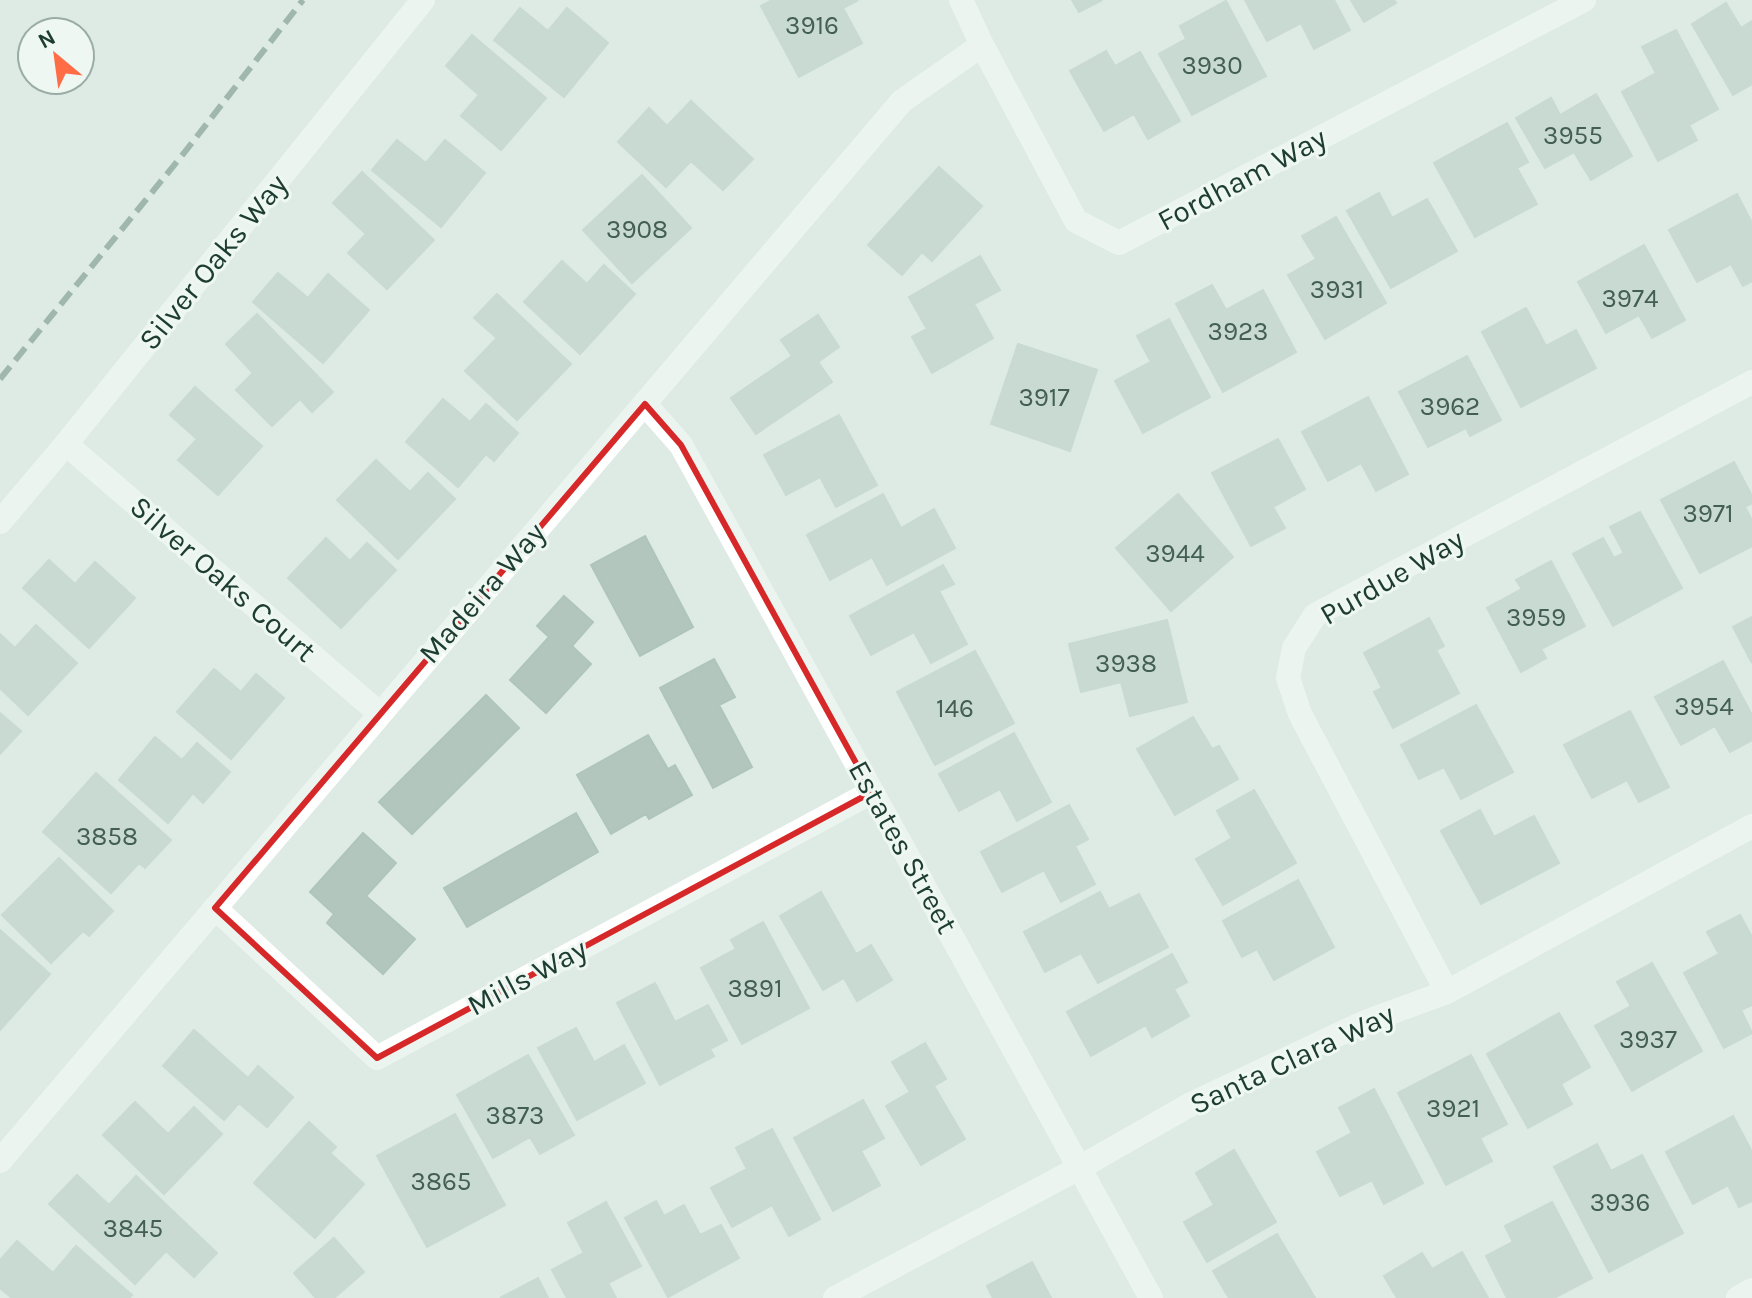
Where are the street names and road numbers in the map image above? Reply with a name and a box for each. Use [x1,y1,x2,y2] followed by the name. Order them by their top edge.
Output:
[1151,119,1333,239] street label: Fordham Way
[131,167,295,357] street label: Silver Oaks Way
[123,488,323,670] street label: Silver Oaks Court
[411,515,553,671] street label: Madeira Way
[1314,521,1470,633] street label: Purdue Way
[841,754,965,940] street label: Estates Street
[461,930,593,1024] street label: Mills Way
[1184,996,1400,1122] street label: Santa Clara Way

